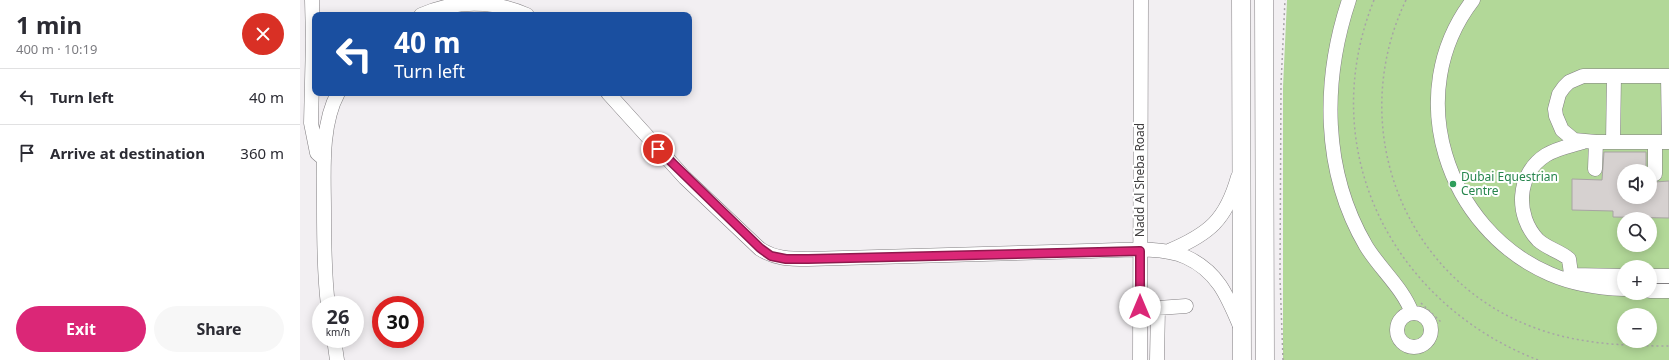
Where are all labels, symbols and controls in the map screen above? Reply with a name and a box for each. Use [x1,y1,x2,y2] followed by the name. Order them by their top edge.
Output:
[16,8,82,41] text: 1 min
[242,13,284,55] button: close
[394,23,461,61] text: 40 m
[328,28,380,80] icon: left
[16,40,97,58] text: 400 m · 10:19
[394,59,465,83] text: Turn left
[16,86,38,108] icon: left
[50,87,114,107] text: Turn left
[249,87,284,107] text: 40 m
[1131,123,1148,237] street label: Nadd Al Sheba Road
[641,132,675,166] pin
[647,138,669,160] icon: arrive
[16,142,38,164] icon: arrive
[50,143,205,163] text: Arrive at destination
[240,143,284,163] text: 360 m
[1617,164,1657,348] map controls
[1617,164,1657,204] button: sound
[1461,168,1558,199] place label: Dubai Equestrian Centre
[1448,179,1458,189] marker: Dubai Equestrian Centre
[1617,212,1657,252] button: search
[1617,260,1657,300] button: +
[1119,286,1161,328] position arrow
[372,296,424,348] speed limit sign: 30
[327,303,349,330] text: 26
[16,306,146,352] button: Exit
[154,306,284,352] button: Share
[1617,308,1657,348] button: −
[326,325,350,339] text: km/h

